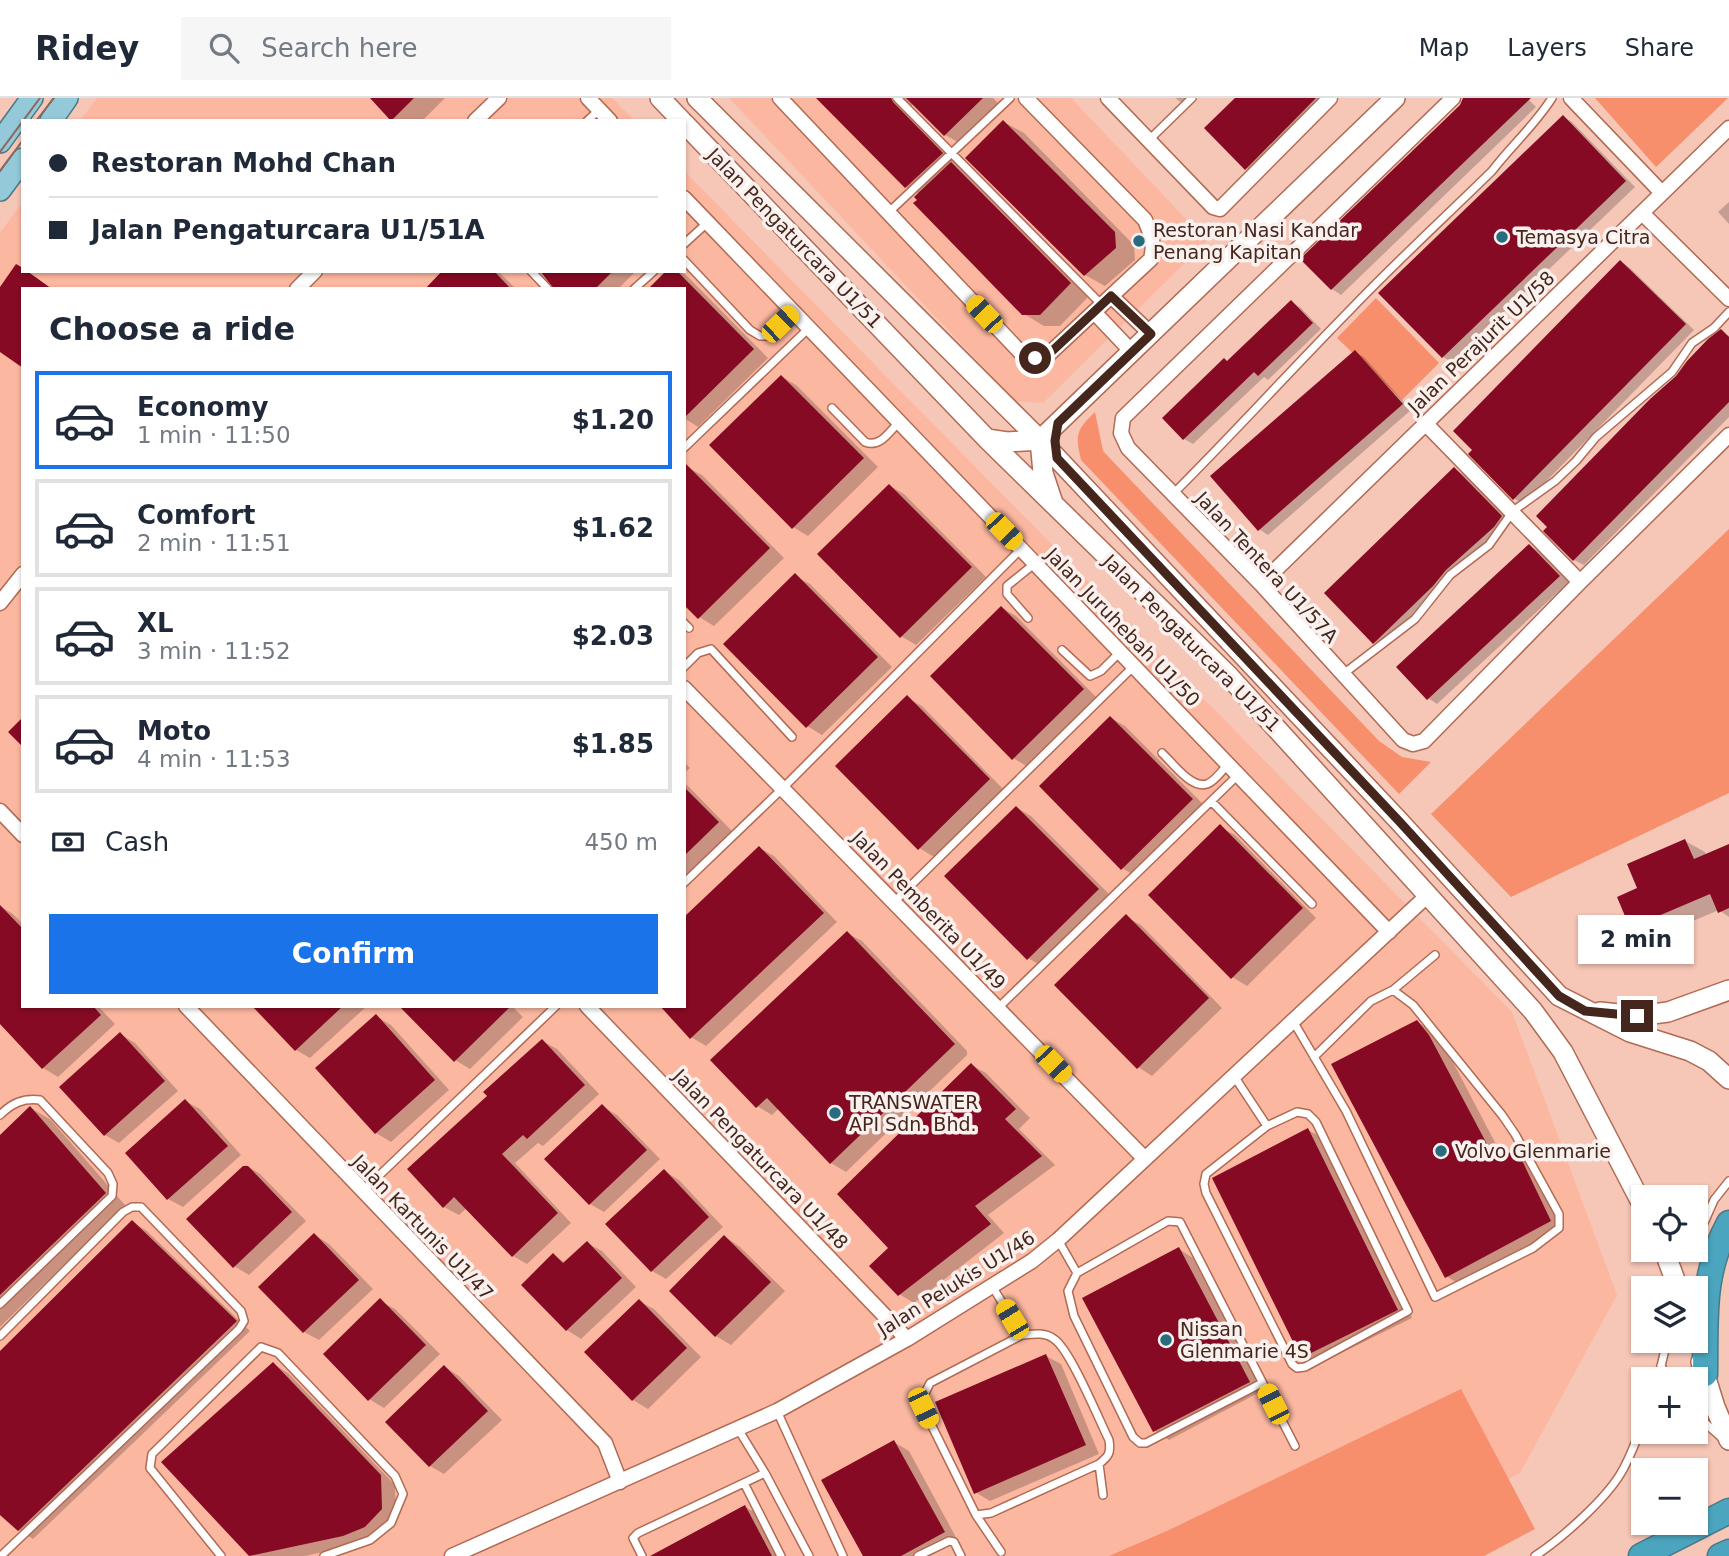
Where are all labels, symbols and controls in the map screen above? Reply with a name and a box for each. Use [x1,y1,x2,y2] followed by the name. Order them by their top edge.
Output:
[181,17,671,80] search box
[35,29,139,68] text: Ridey
[205,29,243,67] icon: search
[261,33,417,63] text: Search here
[1419,34,1469,62] text: Map
[1507,34,1587,62] text: Layers
[1625,34,1694,62] text: Share
[703,143,887,333] street label: Jalan Pengaturcara U1/51
[91,148,396,178] text: Restoran Mohd Chan
[91,215,485,245] text: Jalan Pengaturcara U1/51A
[1153,219,1358,263] place label: Restoran Nasi Kandar Penang Kapitan
[1515,226,1651,248] place label: Temasya Citra
[1494,229,1510,245] marker: Temasya Citra
[1131,233,1147,249] marker: Restoran Nasi Kandar Penang Kapitan
[1403,266,1559,418] street label: Jalan Perajurit U1/58
[962,291,1007,337] car
[758,302,803,346] car
[49,310,295,348] text: Choose a ride
[1019,342,1051,374] route start
[53,389,116,452] icon: car
[137,392,268,422] text: Economy
[572,405,654,435] text: $1.20
[137,422,291,448] text: 1 min · 11:50
[1191,486,1343,647] street label: Jalan Tentera U1/57A
[53,497,116,560] icon: car
[137,500,255,530] text: Comfort
[982,509,1027,553] car
[572,513,654,543] text: $1.62
[137,530,291,556] text: 2 min · 11:51
[1041,542,1204,711] street label: Jalan Juruhebah U1/50
[1098,549,1285,736] street label: Jalan Pengaturcara U1/51
[53,605,116,668] icon: car
[137,608,174,638] text: XL
[572,621,654,651] text: $2.03
[137,638,291,664] text: 3 min · 11:52
[53,713,116,776] icon: car
[137,716,211,746] text: Moto
[572,729,654,759] text: $1.85
[137,746,291,772] text: 4 min · 11:53
[49,823,87,861] icon: cash
[847,825,1010,994] street label: Jalan Pemberita U1/49
[105,827,169,857] text: Cash
[584,829,658,855] text: 450 m
[49,914,658,994] button: Confirm
[1579,914,1695,964] callout: 2 min
[1600,926,1672,952] text: 2 min
[1621,1000,1653,1032] route end
[1031,1042,1076,1086] car
[669,1064,853,1254] street label: Jalan Pengaturcara U1/48
[848,1091,978,1135] place label: TRANSWATER API Sdn. Bhd.
[827,1105,843,1121] marker: TRANSWATER API Sdn. Bhd.
[1455,1140,1611,1162] place label: Volvo Glenmarie
[1433,1143,1449,1159] marker: Volvo Glenmarie
[347,1149,498,1304] street label: Jalan Kartunis U1/47
[1631,1185,1708,1535] map controls
[1631,1185,1708,1262] button: locate
[873,1226,1039,1341] street label: Jalan Pelukis U1/46
[1631,1276,1708,1353] button: layers
[993,1296,1032,1342] car
[1180,1318,1309,1362] place label: Nissan Glenmarie 4S
[1158,1332,1174,1348] marker: Nissan Glenmarie 4S
[1631,1367,1708,1444] button: +
[1255,1381,1292,1427] car
[905,1385,942,1431] car
[1631,1458,1708,1535] button: −

